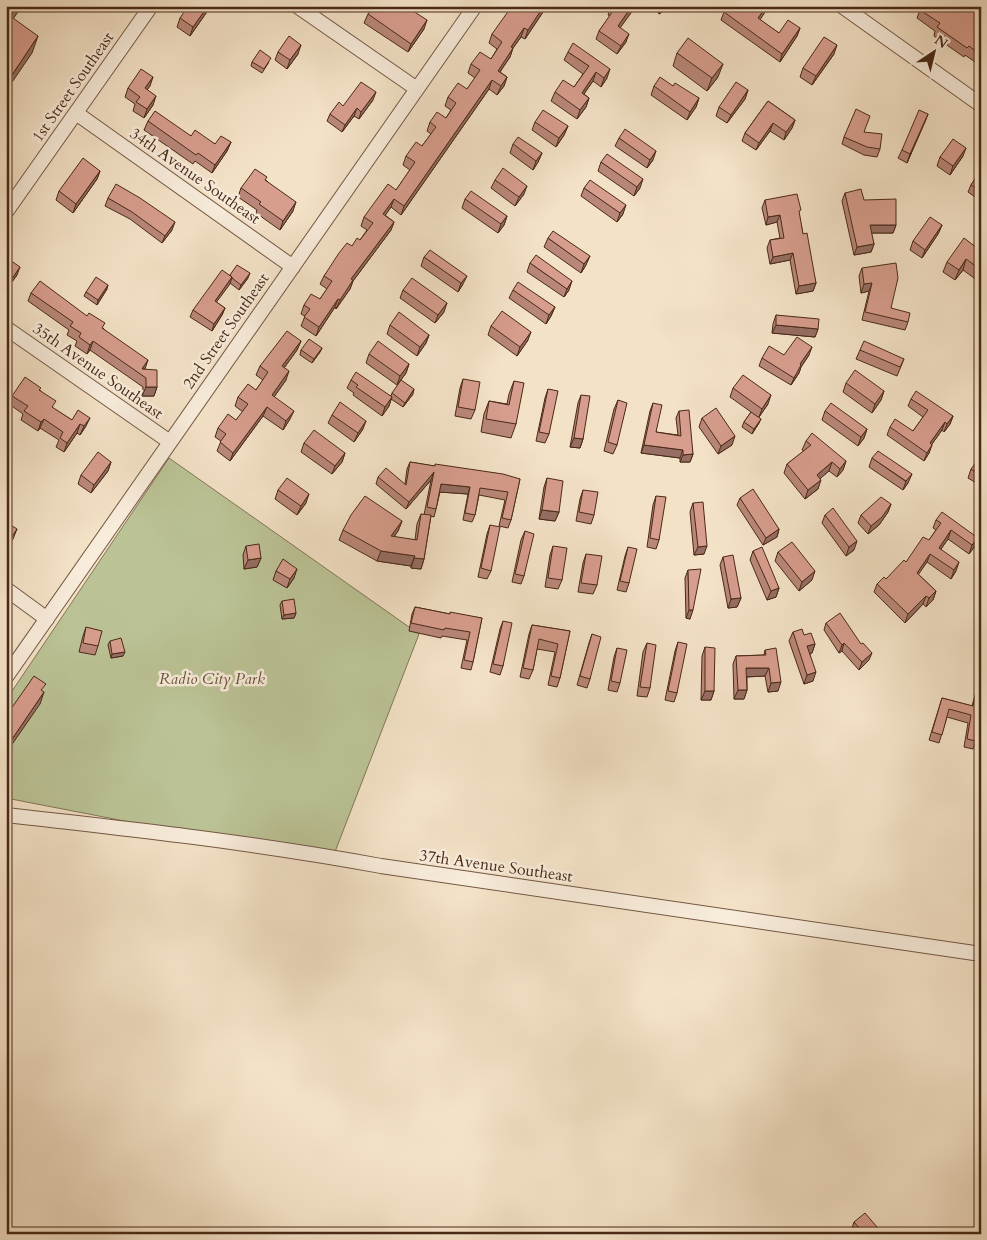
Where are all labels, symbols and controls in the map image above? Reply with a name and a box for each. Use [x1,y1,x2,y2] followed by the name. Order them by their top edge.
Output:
[27,28,119,146] street label: 1st Street Southeast
[910,28,960,78] north arrow
[931,30,952,53] text: N
[125,123,265,229] street label: 34th Avenue Southeast
[178,269,274,393] street label: 2nd Street Southeast
[28,318,168,424] street label: 35th Avenue Southeast
[159,668,265,690] park label: Radio City Park
[418,844,574,888] street label: 37th Avenue Southeast

